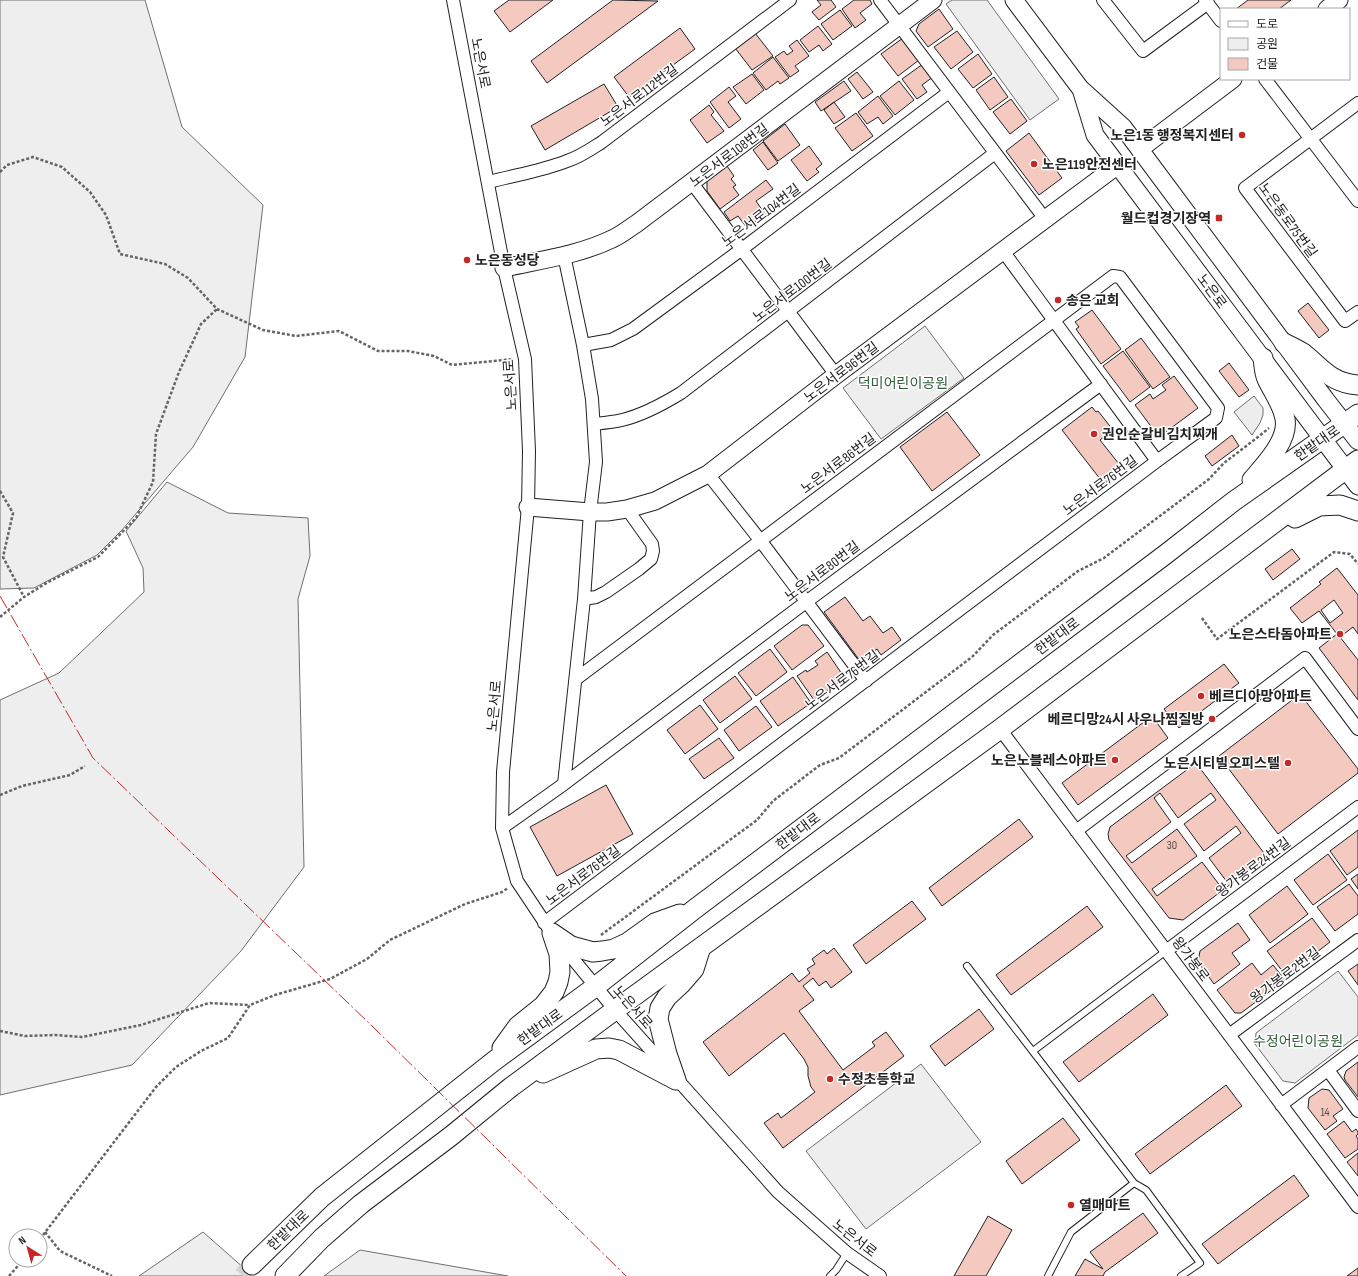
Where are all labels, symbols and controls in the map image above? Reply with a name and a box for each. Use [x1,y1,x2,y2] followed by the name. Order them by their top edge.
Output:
[1220,8,1350,80] legend
[1256,17,1278,32] text: 도로
[467,36,494,90] street label: 노은서로
[1256,37,1278,52] text: 공원
[1256,57,1278,72] text: 건물
[597,61,682,130] street label: 노은서로112번길
[686,120,772,191] street label: 노은서로108번길
[1110,127,1234,144] place label: 노은1동 행정복지센터
[1237,130,1247,140] marker: 노은1동 행정복지센터
[1042,156,1137,173] place label: 노은119안전센터
[1029,159,1039,169] marker: 노은119안전센터
[1255,179,1320,261] street label: 노은동로75번길
[719,180,804,251] street label: 노은서로104번길
[1121,210,1211,227] place label: 월드컵경기장역
[1214,213,1224,223] marker: 월드컵경기장역
[475,252,540,269] place label: 노은동성당
[462,255,472,265] marker: 노은동성당
[749,255,835,326] street label: 노은서로100번길
[1193,271,1230,312] street label: 노은로
[1066,292,1120,309] place label: 송은 교회
[1053,295,1063,305] marker: 송은 교회
[800,339,882,406] street label: 노은서로96번길
[500,359,521,411] street label: 노은서로
[858,375,948,392] park label: 덕미어린이공원
[1291,422,1343,465] street label: 한밭대로
[1102,426,1218,443] place label: 권인순갈비김치찌개
[1089,429,1099,439] marker: 권인순갈비김치찌개
[797,430,879,497] street label: 노은서로86번길
[1060,452,1141,519] street label: 노은서로76번길
[781,538,863,605] street label: 노은서로80번길
[1032,614,1083,659] street label: 한밭대로
[1229,626,1332,643] place label: 노은스타돔아파트
[1335,629,1345,639] marker: 노은스타돔아파트
[802,647,883,714] street label: 노은서로76번길
[484,680,505,732] street label: 노은서로
[1209,688,1312,705] place label: 베르디아망아파트
[1196,691,1206,701] marker: 베르디아망아파트
[1048,711,1204,728] place label: 베르디망24시 사우나찜질방
[1207,714,1217,724] marker: 베르디망24시 사우나찜질방
[991,752,1107,769] place label: 노은노블레스아파트
[1110,755,1120,765] marker: 노은노블레스아파트
[1164,755,1280,772] place label: 노은시티빌오피스텔
[1283,758,1293,768] marker: 노은시티빌오피스텔
[773,809,824,854] street label: 한밭대로
[1213,834,1294,901] street label: 왕가봉로24번길
[1167,838,1177,853] house number: 30
[543,842,624,909] street label: 노은서로76번길
[1168,934,1213,985] street label: 왕가봉로
[1247,944,1324,1007] street label: 왕가봉로2번길
[609,982,656,1032] street label: 노은서로
[514,1005,566,1049] street label: 한밭대로
[1253,1033,1343,1050] park label: 수정어린이공원
[838,1071,915,1088] place label: 수정초등학교
[825,1074,835,1084] marker: 수정초등학교
[1320,1105,1330,1120] house number: 14
[1079,1197,1131,1214] place label: 열매마트
[1066,1200,1076,1210] marker: 열매마트
[264,1206,313,1254] street label: 한밭대로
[829,1216,880,1261] street label: 노은서로
[8,1228,48,1268] north arrow
[16,1233,29,1247] text: N

